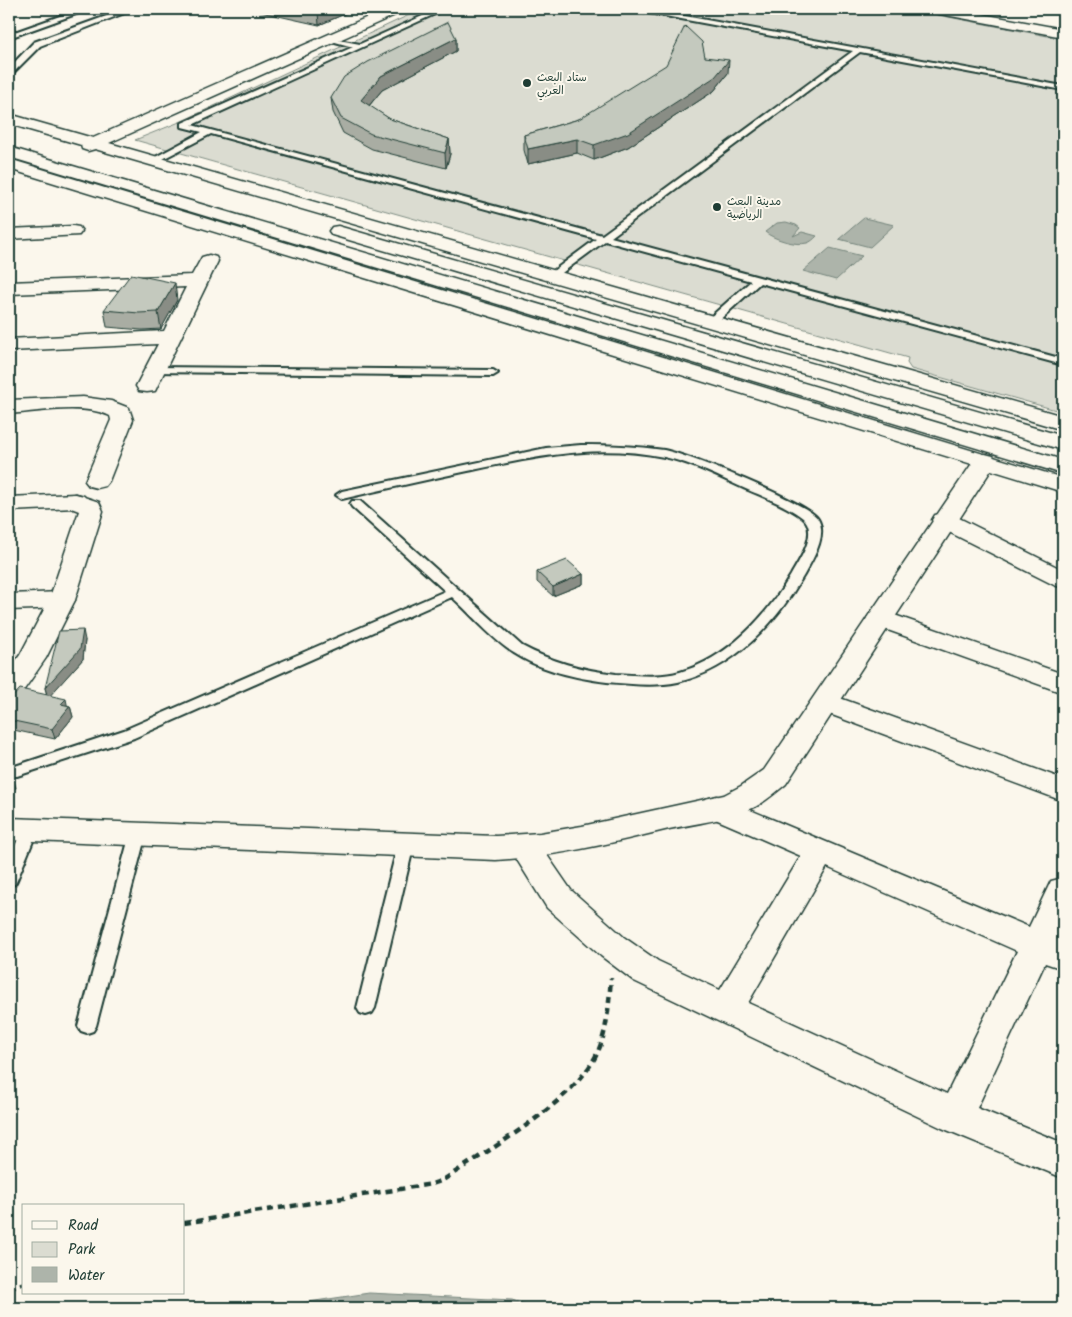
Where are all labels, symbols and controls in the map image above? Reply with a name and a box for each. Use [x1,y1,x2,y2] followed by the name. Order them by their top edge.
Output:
[537,69,587,101] place label: ستاد البعث العربي
[521,77,533,89] marker: ستاد البعث العربي
[727,193,781,224] place label: مدينة البعث الرياضية
[711,201,723,213] marker: مدينة البعث الرياضية
[22,1204,185,1294] legend
[68,1214,99,1238] text: Road
[68,1238,96,1262] text: Park
[68,1264,105,1288] text: Water

